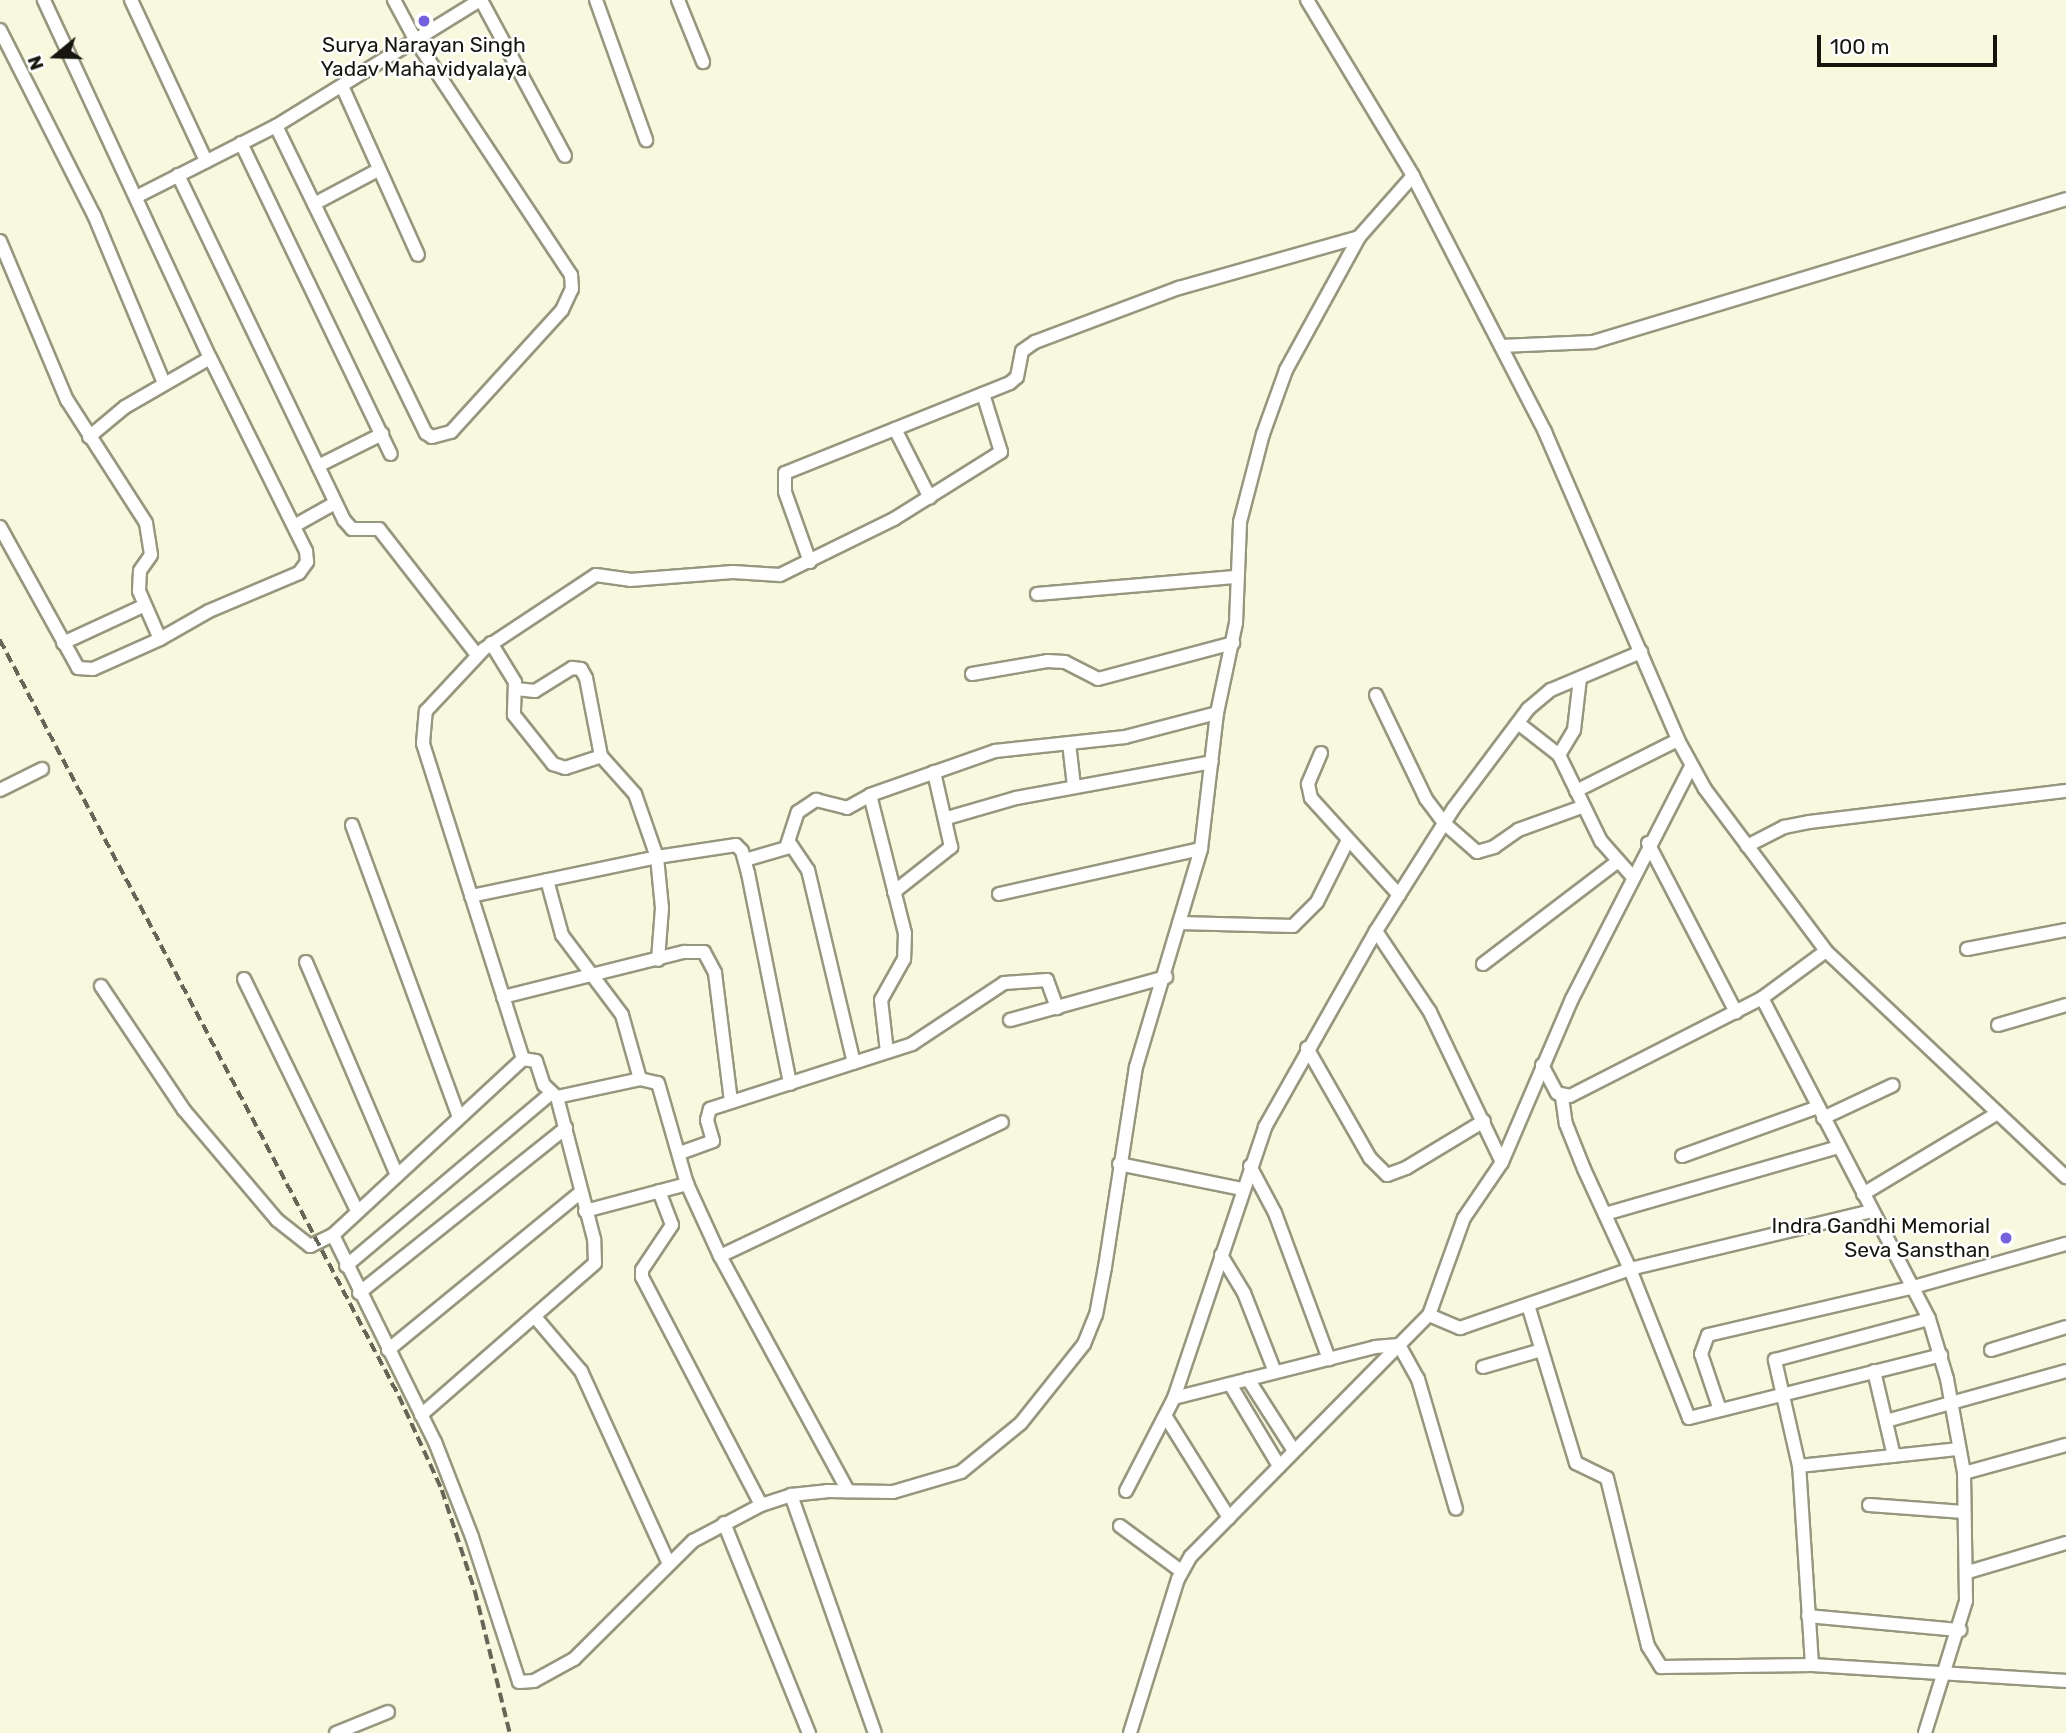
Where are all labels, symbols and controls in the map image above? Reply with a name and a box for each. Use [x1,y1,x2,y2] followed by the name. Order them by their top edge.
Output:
[416,13,432,29] marker: Surya Narayan Singh Yadav Mahavidyalaya
[21,21,91,91] north arrow
[1821,21,2001,65] scale bar
[320,32,528,82] place label: Surya Narayan Singh Yadav Mahavidyalaya
[1830,34,1889,59] text: 100 m
[23,53,49,73] text: N
[1771,1213,1990,1263] place label: Indra Gandhi Memorial Seva Sansthan
[1996,1228,2016,1248] marker: Indra Gandhi Memorial Seva Sansthan

